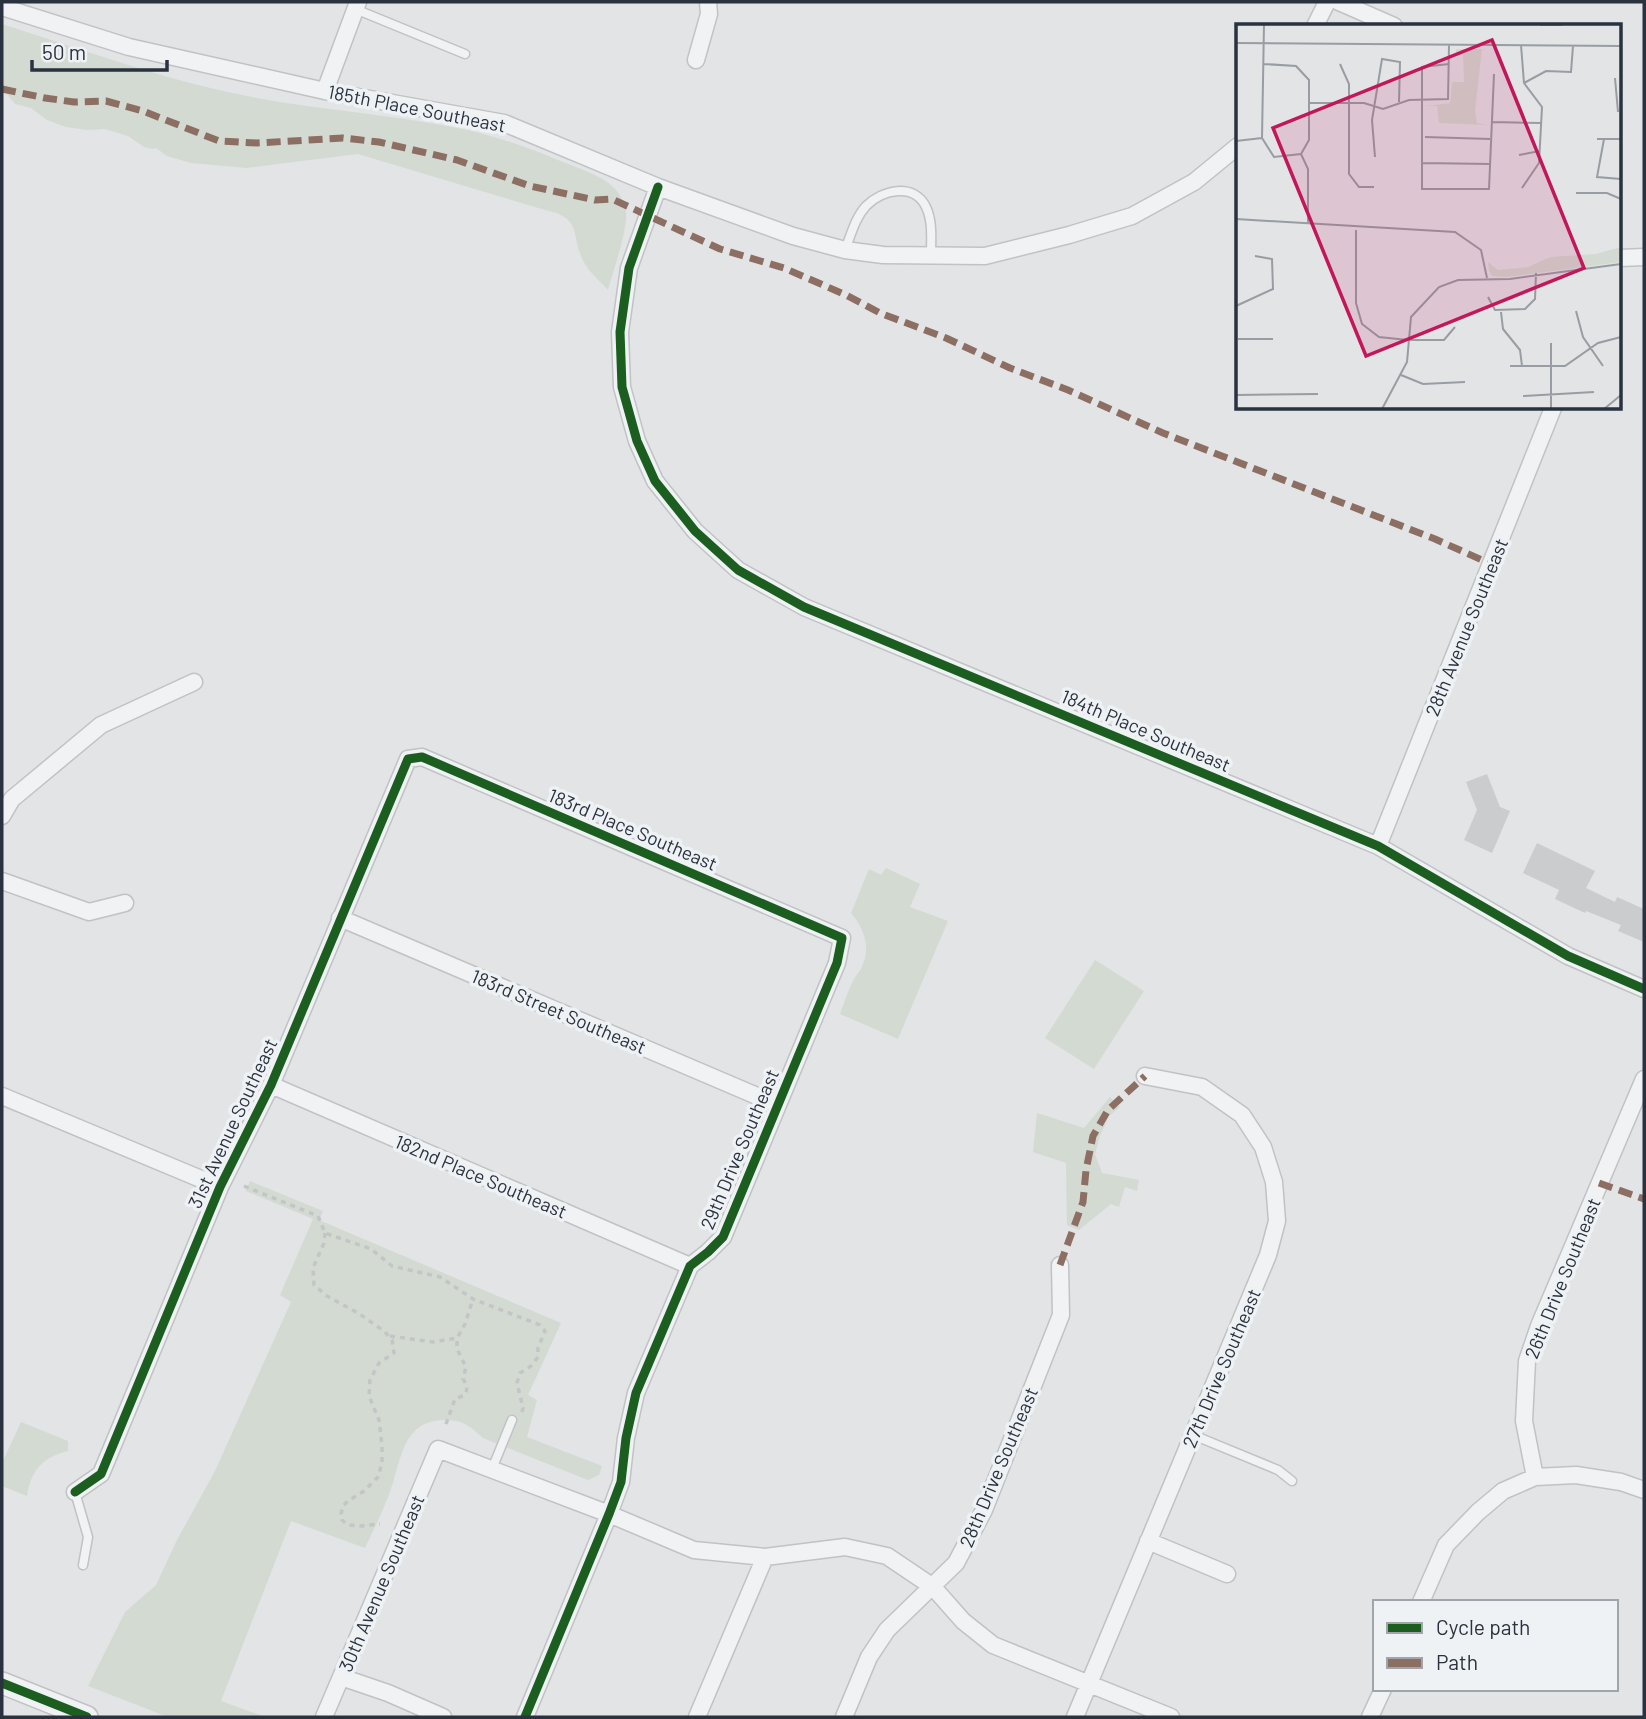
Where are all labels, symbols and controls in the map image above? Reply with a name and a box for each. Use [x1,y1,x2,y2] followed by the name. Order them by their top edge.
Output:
[1236,24,1622,410] inset map
[32,28,166,72] scale bar
[42,39,86,64] text: 50 m
[326,79,508,137] street label: 185th Place Southeast
[1420,535,1512,719] street label: 28th Avenue Southeast
[1058,684,1234,776] street label: 184th Place Southeast
[545,783,721,875] street label: 183rd Place Southeast
[468,964,650,1058] street label: 183rd Street Southeast
[183,1034,281,1212] street label: 31st Avenue Southeast
[695,1066,783,1232] street label: 29th Drive Southeast
[392,1129,570,1223] street label: 182nd Place Southeast
[1519,1194,1605,1362] street label: 26th Drive Southeast
[1177,1285,1265,1451] street label: 27th Drive Southeast
[954,1384,1042,1550] street label: 28th Drive Southeast
[333,1491,429,1675] street label: 30th Avenue Southeast
[1373,1600,1618,1691] legend
[1436,1614,1530,1639] text: Cycle path
[1436,1649,1478,1674] text: Path

